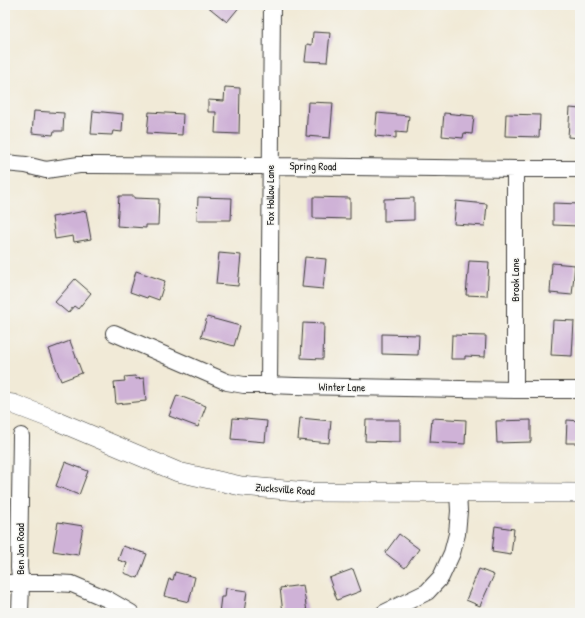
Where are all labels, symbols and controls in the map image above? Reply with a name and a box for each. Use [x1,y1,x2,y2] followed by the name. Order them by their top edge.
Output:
[289,159,337,173] street label: Spring Road
[263,164,277,226] street label: Fox Hollow Lane
[508,258,522,302] street label: Brook Lane
[318,380,366,394] street label: Winter Lane
[255,480,316,498] street label: Zucksville Road
[13,523,27,575] street label: Ben Jon Road

